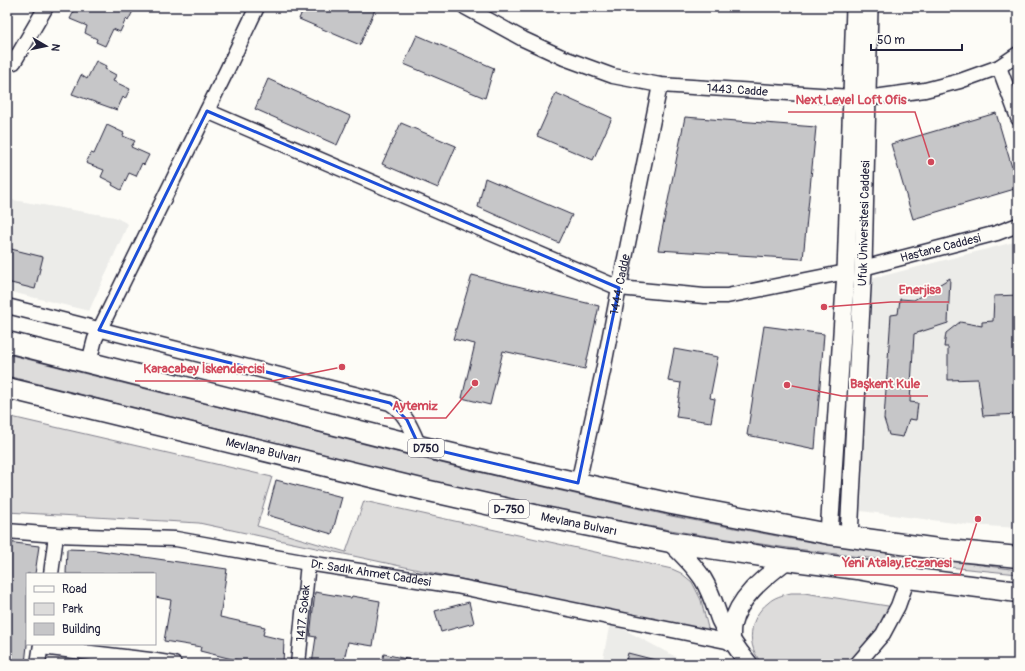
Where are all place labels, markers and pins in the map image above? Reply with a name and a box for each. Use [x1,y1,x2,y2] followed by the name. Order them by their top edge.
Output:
[788,87,915,112] callout: Next Level Loft Ofis
[891,277,949,302] callout: Enerjisa
[135,356,272,381] callout: Karacabey İskendercisi
[842,371,928,396] callout: Başkent Kule
[384,393,446,418] callout: Aytemiz
[834,550,960,575] callout: Yeni Atalay Eczanesi

